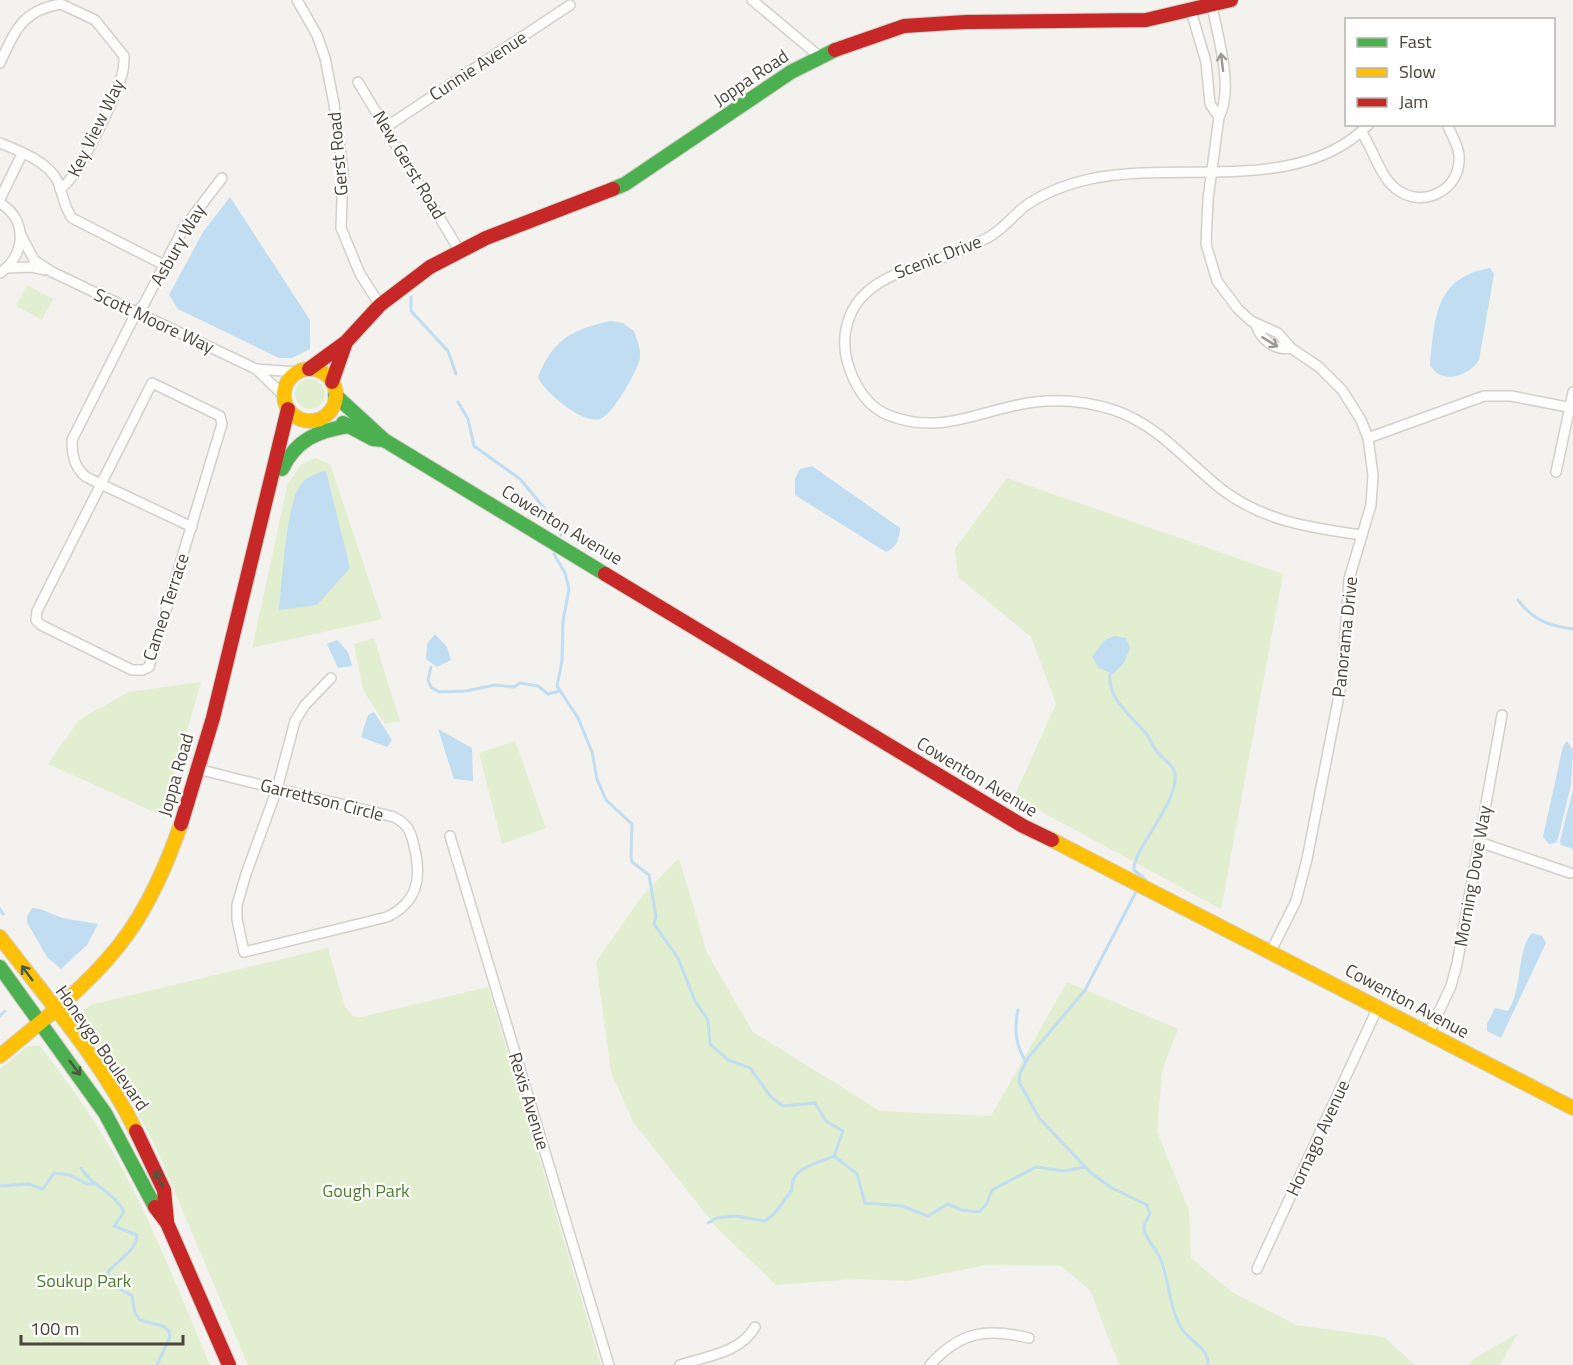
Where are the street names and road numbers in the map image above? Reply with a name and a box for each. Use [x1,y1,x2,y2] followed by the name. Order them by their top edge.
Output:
[424,24,532,107] street label: Cunnie Avenue
[708,42,794,113] street label: Joppa Road
[60,74,131,181] street label: Key View Way
[366,105,453,224] street label: New Gerst Road
[320,111,355,197] street label: Gerst Road
[143,199,212,291] street label: Asbury Way
[890,228,985,286] street label: Scenic Drive
[90,281,219,360] street label: Scott Moore Way
[497,478,628,571] street label: Cowenton Avenue
[135,550,196,664] street label: Cameo Terrace
[1325,575,1364,699] street label: Panorama Drive
[151,730,200,820] street label: Joppa Road
[912,730,1043,823] street label: Cowenton Avenue
[258,771,387,828] street label: Garrettson Circle
[1447,803,1498,949] street label: Morning Dove Way
[1340,956,1474,1045] street label: Cowenton Avenue
[49,979,156,1116] street label: Honeygo Boulevard
[502,1049,557,1153] street label: Rexis Avenue
[1279,1075,1356,1200] street label: Hornago Avenue

